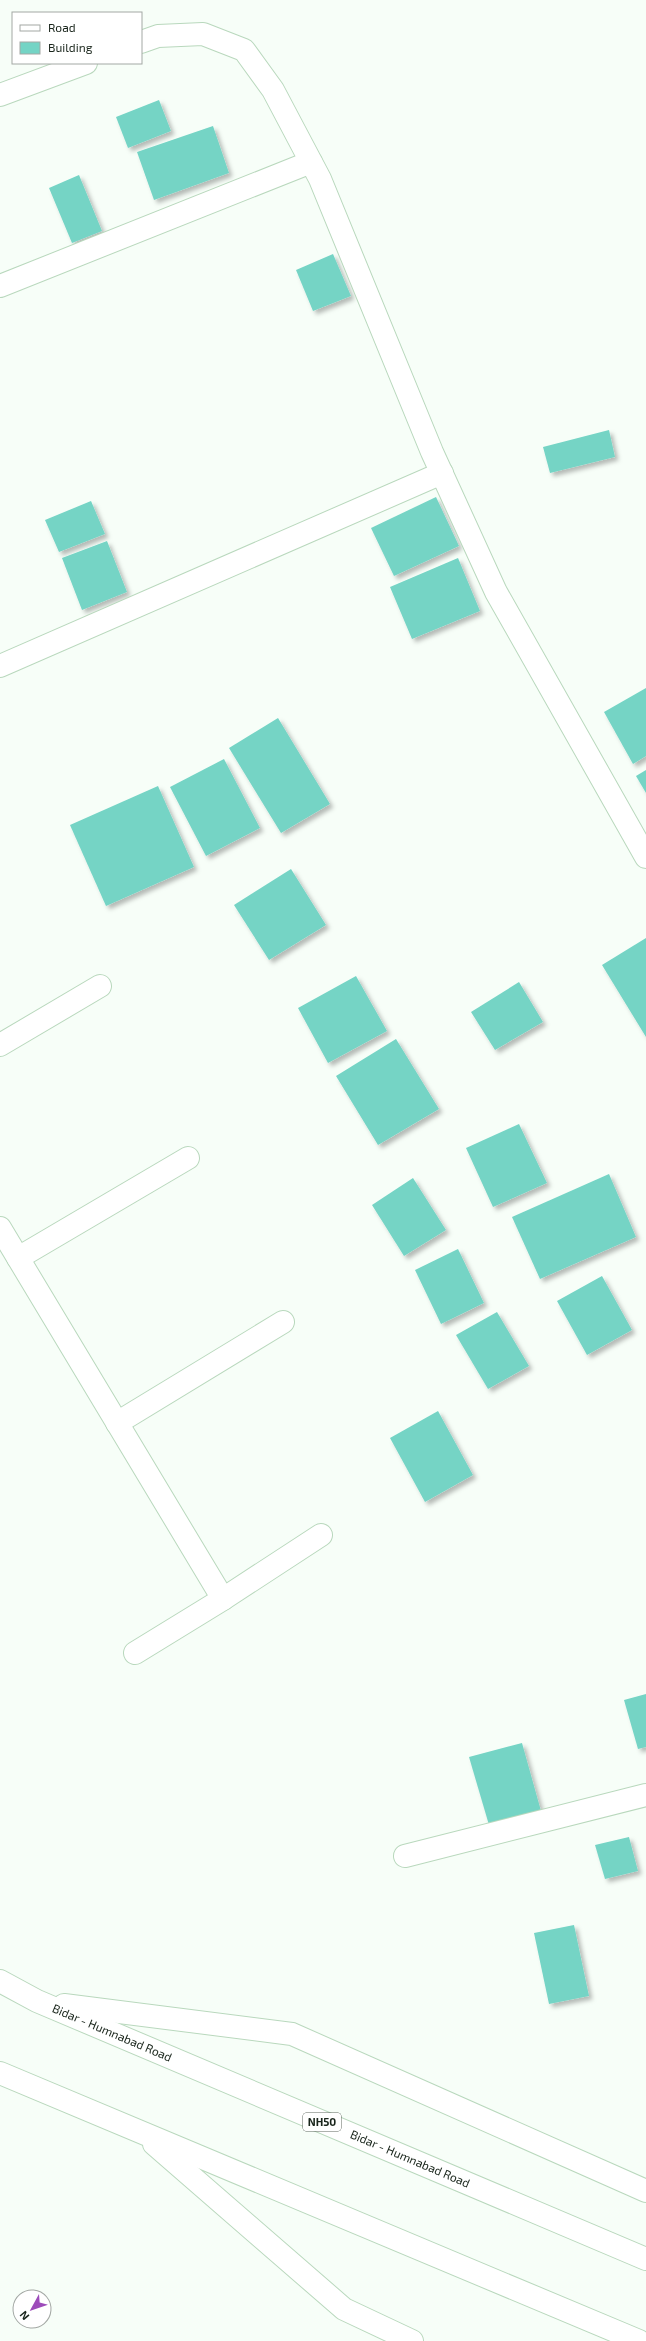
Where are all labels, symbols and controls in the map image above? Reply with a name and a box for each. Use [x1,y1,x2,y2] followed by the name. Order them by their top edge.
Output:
[12,12,142,64] legend
[48,20,76,34] text: Road
[48,40,93,54] text: Building
[50,2000,174,2064] street label: Bidar - Humnabad Road
[303,2113,341,2131] road number: NH50
[348,2126,472,2190] street label: Bidar - Humnabad Road
[12,2289,52,2329] north arrow
[16,2308,31,2323] text: N

